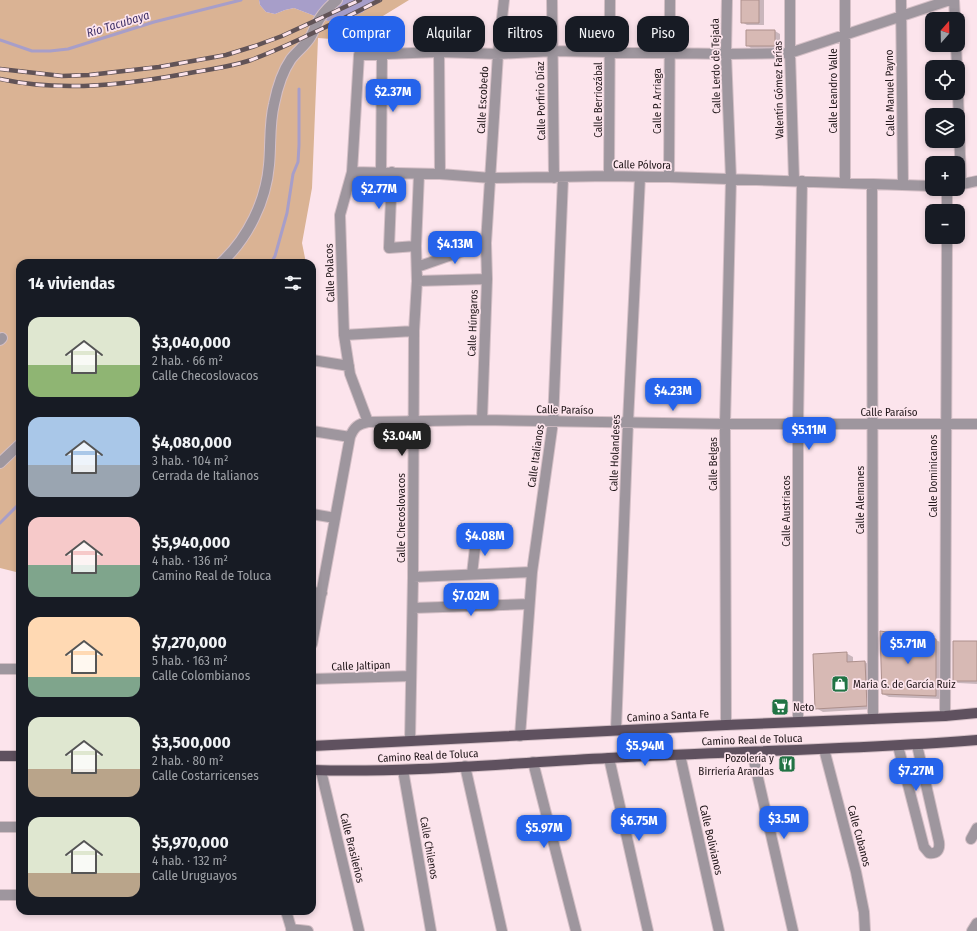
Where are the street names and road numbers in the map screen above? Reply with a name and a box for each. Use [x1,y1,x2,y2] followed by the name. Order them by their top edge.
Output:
[709,18,723,114] street label: Calle Lerdo de Tejada
[772,40,786,139] street label: Valentín Gómez Farías
[827,48,840,134] street label: Calle Leandro Valle
[883,49,897,137] street label: Calle Manuel Payno
[534,61,548,141] street label: Calle Porfirio Díaz
[592,62,605,138] street label: Calle Berriozábal
[475,66,491,134] street label: Calle Escobedo
[651,68,664,134] street label: Calle P. Arriaga
[613,158,671,172] street label: Calle Pólvora
[322,243,338,303] street label: Calle Polacos
[465,289,481,357] street label: Calle Húngaros
[536,403,594,417] street label: Calle Paraíso
[860,406,918,419] street label: Calle Paraíso
[607,414,623,492] street label: Calle Holandeses
[525,423,547,488] street label: Calle Italianos
[927,434,940,517] street label: Calle Dominicanos
[707,437,720,491] street label: Calle Belgas
[854,466,867,534] street label: Calle Alemanes
[395,473,408,563] street label: Calle Checoslovacos
[780,475,793,547] street label: Calle Austriacos
[331,658,391,674] street label: Calle Jaltipan
[627,707,709,725] street label: Camino a Santa Fe
[701,732,803,748] street label: Camino Real de Toluca
[377,747,479,765] street label: Camino Real de Toluca
[697,804,725,877] street label: Calle Bolivianos
[845,804,874,868] street label: Calle Cubanos
[337,812,367,885] street label: Calle Brasileños
[417,816,441,881] street label: Calle Chilenos

